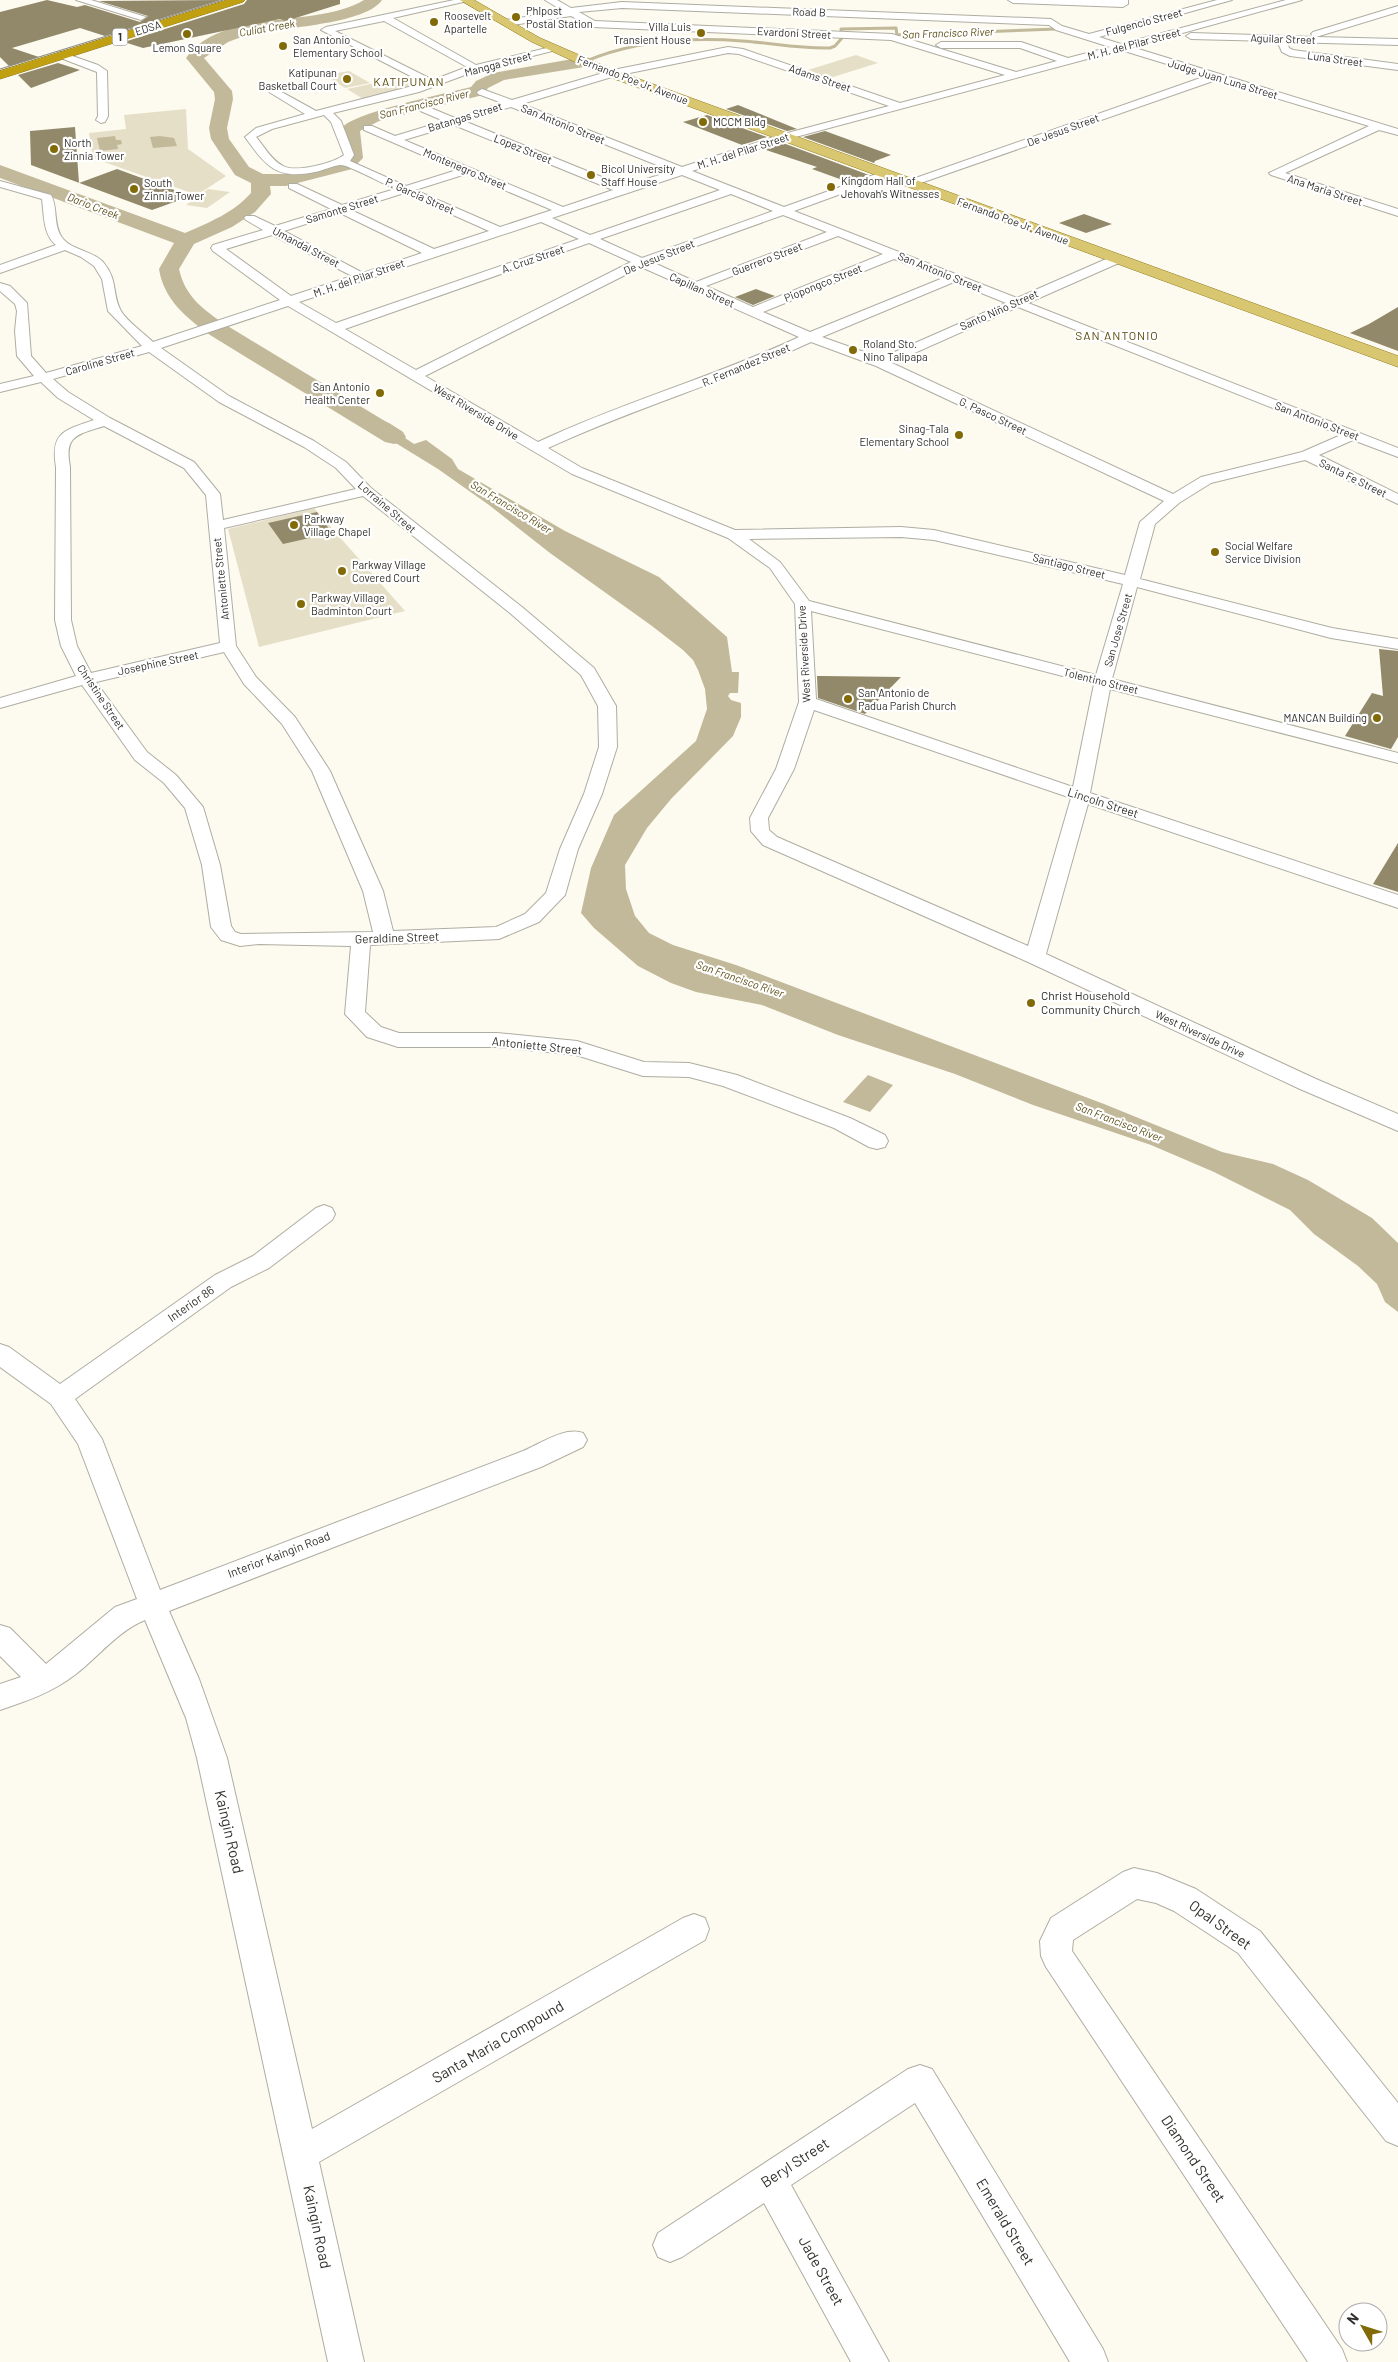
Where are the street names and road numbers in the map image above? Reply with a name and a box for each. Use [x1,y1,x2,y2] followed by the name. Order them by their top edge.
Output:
[792,4,826,19] street label: Road B
[1104,5,1184,38] street label: Fulgencio Street
[133,17,163,38] street label: EDSA
[757,24,831,41] street label: Evardoni Street
[1086,25,1182,62] street label: M. H. del Pilar Street
[112,28,128,46] road number: 1
[1250,31,1316,46] street label: Aguilar Street
[463,48,533,79] street label: Mangga Street
[1306,48,1364,69] street label: Luna Street
[576,52,691,107] street label: Fernando Poe Jr. Avenue
[1167,56,1280,101] street label: Judge Juan Luna Street
[787,61,853,94] street label: Adams Street
[426,99,504,134] street label: Batangas Street
[519,101,607,146] street label: San Antonio Street
[1025,110,1101,149] street label: De Jesus Street
[695,130,790,172] street label: M. H. del Pilar Street
[492,131,554,166] street label: Lopez Street
[422,145,509,192] street label: Montenegro Street
[1286,171,1365,208] street label: Ana Maria Street
[384,175,457,217] street label: P. Garcia Street
[304,191,380,226] street label: Samonte Street
[956,194,1071,247] street label: Fernando Poe Jr. Avenue
[270,223,342,270] street label: Umandal Street
[621,236,696,277] street label: De Jesus Street
[730,239,804,278] street label: Guerrero Street
[500,242,566,275] street label: A. Cruz Street
[896,249,984,294] street label: San Antonio Street
[311,256,406,299] street label: M. H. del Pilar Street
[782,261,864,304] street label: Piopongco Street
[668,269,737,310] street label: Capillan Street
[958,286,1040,333] street label: Santo Niño Street
[700,340,792,389] street label: R. Fernandez Street
[64,345,136,378] street label: Caroline Street
[431,381,521,442] street label: West Riverside Drive
[957,394,1029,437] street label: G. Pasco Street
[1273,398,1361,443] street label: San Antonio Street
[1317,456,1389,500] street label: Santa Fe Street
[356,478,419,535] street label: Lorraine Street
[210,537,231,621] street label: Antoniette Street
[1031,550,1107,581] street label: Santiago Street
[1101,592,1134,668] street label: San Jose Street
[794,605,813,703] street label: West Riverside Drive
[116,648,199,677] street label: Josephine Street
[75,662,128,732] street label: Christine Street
[1062,665,1140,696] street label: Tolentino Street
[1066,784,1140,820] street label: Lincoln Street
[354,929,439,945] street label: Geraldine Street
[1153,1007,1247,1060] street label: West Riverside Drive
[491,1033,583,1057] street label: Antoniette Street
[165,1282,216,1324] street label: Interior 86
[225,1528,332,1580] street label: Interior Kaingin Road
[212,1788,248,1875] street label: Kaingin Road
[1186,1896,1255,1953] street label: Opal Street
[428,1996,567,2086] street label: Santa Maria Compound
[1158,2111,1230,2205] street label: Diamond Street
[757,2133,832,2191] street label: Beryl Street
[973,2175,1039,2268] street label: Emerald Street
[300,2183,336,2270] street label: Kaingin Road
[795,2233,848,2308] street label: Jade Street

